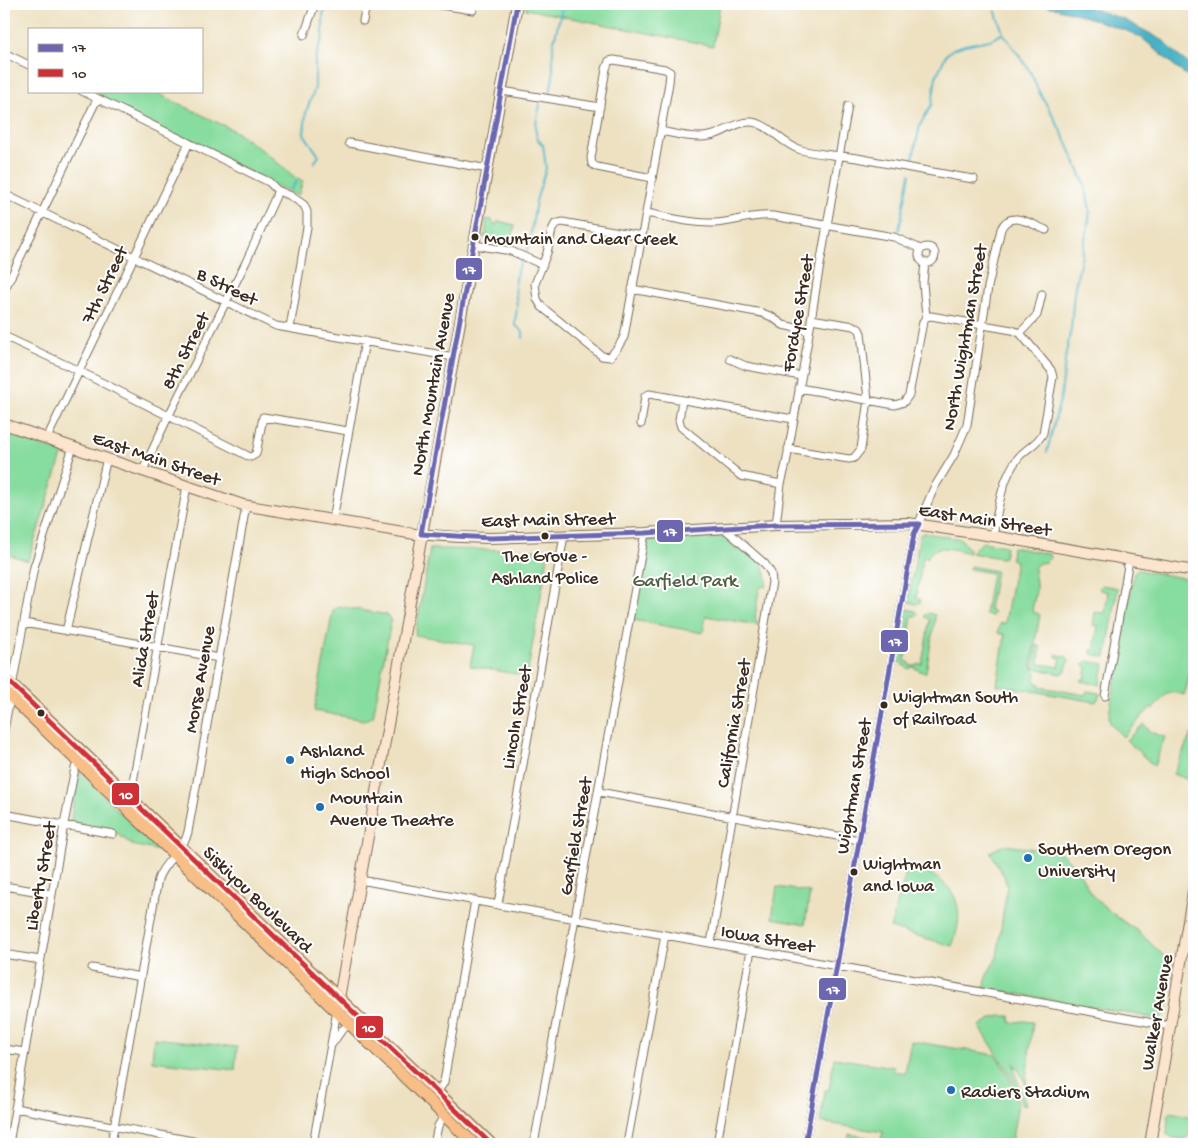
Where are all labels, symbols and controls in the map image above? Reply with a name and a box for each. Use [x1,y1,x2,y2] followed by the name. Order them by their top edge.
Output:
[28,28,202,92] legend
[71,40,87,58] text: 17
[71,66,87,84] text: 10
[484,230,679,251] place label: Mountain and Clear Creek
[470,232,480,242] marker: Mountain and Clear Creek
[939,240,995,433] street label: North Wightman Street
[77,241,136,329] street label: 7th Street
[778,251,821,375] street label: Fordyce Street
[455,257,483,281] line badge: 17
[191,263,263,314] street label: B Street
[462,263,476,280] text: 17
[407,291,462,478] street label: North Mountain Avenue
[158,307,217,394] street label: 8th Street
[89,428,225,494] street label: East Main Street
[917,500,1054,544] street label: East Main Street
[481,509,617,534] street label: East Main Street
[656,519,684,543] line badge: 17
[663,525,677,542] text: 17
[540,531,550,541] marker: The Grove - Ashland Police
[492,547,599,590] place label: The Grove - Ashland Police
[632,571,739,594] park label: Garfield Park
[127,588,167,689] street label: Alida Street
[181,624,222,735] street label: Morse Avenue
[880,629,909,653] line badge: 17
[888,635,902,652] text: 17
[713,655,758,790] street label: California Street
[498,662,539,771] street label: Lincoln Street
[893,688,1019,731] place label: Wightman South of Railroad
[879,700,889,710] marker: Wightman South of Railroad
[36,708,46,718] unlabelled marker
[832,715,879,856] street label: Wightman Street
[300,741,390,786] place label: Ashland High School
[284,754,296,766] marker: Ashland High School
[556,774,600,897] street label: Garfield Street
[111,782,140,806] line badge: 10
[118,788,133,805] text: 10
[330,788,454,833] place label: Mountain Avenue Theatre
[314,801,326,813] marker: Mountain Avenue Theatre
[22,818,64,933] street label: Liberty Street
[1038,839,1171,884] place label: Southern Oregon University
[197,842,318,960] street label: Siskiyou Boulevard
[1022,852,1034,864] marker: Southern Oregon University
[863,855,941,898] place label: Wightman and Iowa
[849,867,859,877] marker: Wightman and Iowa
[719,921,818,960] street label: Iowa Street
[1137,953,1180,1072] street label: Walker Avenue
[818,977,847,1001] line badge: 17
[826,983,840,1000] text: 17
[355,1015,384,1039] line badge: 10
[361,1021,376,1038] text: 10
[961,1082,1090,1105] place label: Radiers Stadium
[945,1084,957,1096] marker: Radiers Stadium

